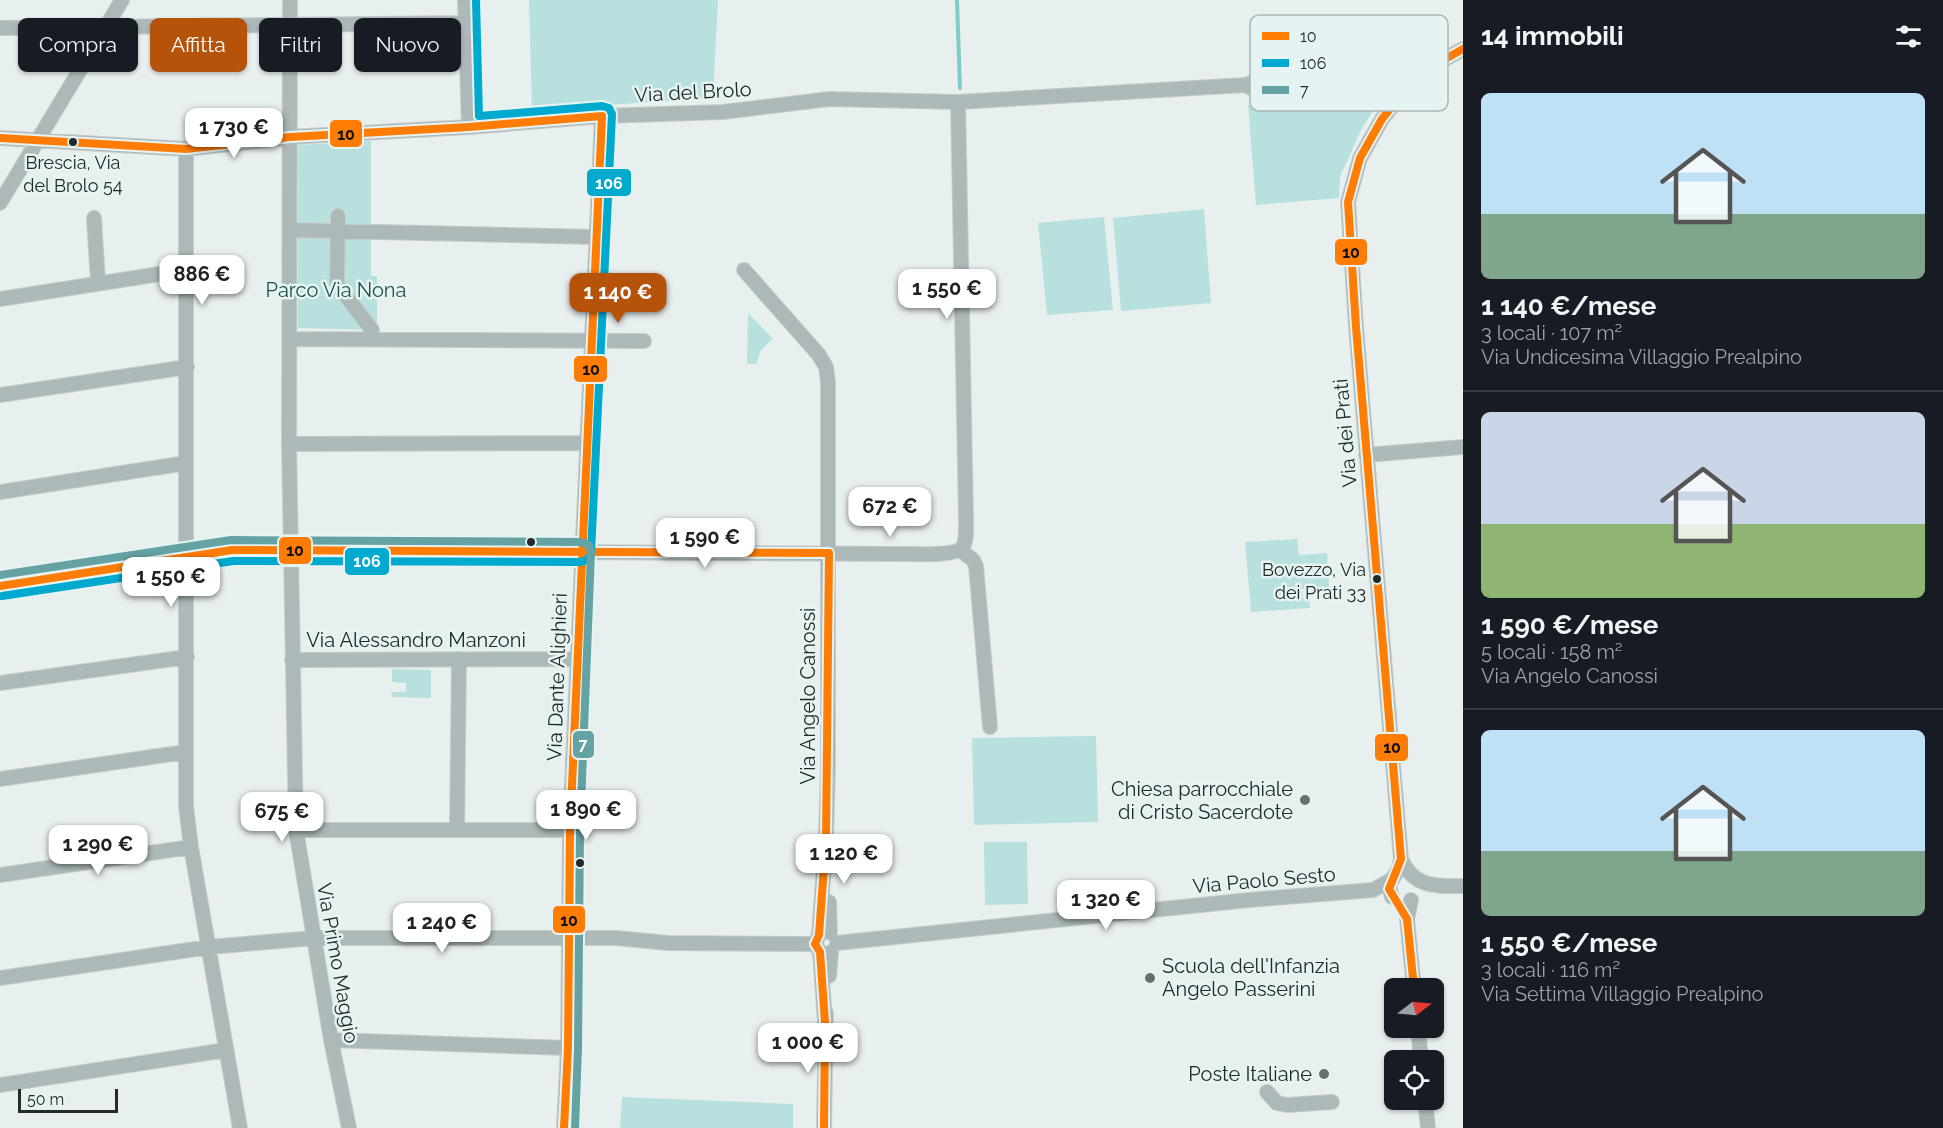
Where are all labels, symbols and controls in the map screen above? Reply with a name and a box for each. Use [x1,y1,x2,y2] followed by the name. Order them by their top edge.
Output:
[1250,15,1448,111] legend
[18,18,138,72] chip: Compra
[150,18,247,72] chip: Affitta
[259,18,342,72] chip: Filtri
[354,18,461,72] chip: Nuovo
[1892,20,1925,53] icon: filters
[1481,21,1624,51] text: 14 immobili
[1300,27,1317,46] text: 10
[1300,54,1326,73] text: 106
[634,77,752,107] street label: Via del Brolo
[1300,81,1309,100] text: 7
[179,108,289,159] pin: 1 730 €
[199,115,269,139] text: 1 730 €
[329,119,363,148] line badge: 10
[337,125,355,144] text: 10
[1649,132,1757,240] icon: home
[67,136,79,148] marker: Brescia, Via del Brolo 54
[23,152,123,196] place label: Brescia, Via del Brolo 54
[586,168,632,197] line badge: 106
[595,174,623,193] text: 106
[1334,238,1368,266] line badge: 10
[1342,243,1360,262] text: 10
[160,255,244,306] pin: 886 €
[173,262,231,286] text: 886 €
[892,269,1002,320] pin: 1 550 €
[563,273,673,324] pin: 1 140 €
[912,276,982,300] text: 1 550 €
[266,278,406,302] park label: Parco Via Nona
[583,280,653,304] text: 1 140 €
[1481,291,1656,321] text: 1 140 €/mese
[1481,321,1622,345] text: 3 locali · 107 m²
[1481,345,1802,369] text: Via Undicesima Villaggio Prealpino
[573,355,608,383] line badge: 10
[582,360,600,379] text: 10
[1328,378,1362,488] street label: Via dei Prati
[1649,451,1757,559] icon: home
[848,487,932,538] pin: 672 €
[862,494,918,518] text: 672 €
[650,518,760,569] pin: 1 590 €
[670,525,740,549] text: 1 590 €
[278,536,312,565] line badge: 10
[525,536,537,548] unlabelled marker
[286,541,304,560] text: 10
[344,547,390,576] line badge: 106
[353,552,381,571] text: 106
[116,557,226,608] pin: 1 550 €
[1262,559,1366,603] place label: Bovezzo, Via dei Prati 33
[136,564,206,588] text: 1 550 €
[1371,573,1383,585] marker: Bovezzo, Via dei Prati 33
[542,593,572,761] street label: Via Dante Alighieri
[796,608,820,784] street label: Via Angelo Canossi
[1481,610,1658,640] text: 1 590 €/mese
[306,628,526,652] street label: Via Alessandro Manzoni
[1481,640,1623,664] text: 5 locali · 158 m²
[1481,664,1658,688] text: Via Angelo Canossi
[572,730,595,759] line badge: 7
[1374,733,1409,762] line badge: 10
[579,735,588,754] text: 7
[1383,738,1401,757] text: 10
[1649,769,1757,877] icon: home
[1111,777,1293,824] place label: Chiesa parrocchiale di Cristo Sacerdote
[531,790,641,841] pin: 1 890 €
[240,792,324,843] pin: 675 €
[1298,793,1312,807] marker: Chiesa parrocchiale di Cristo Sacerdote
[550,797,622,821] text: 1 890 €
[255,799,309,823] text: 675 €
[43,825,153,876] pin: 1 290 €
[63,832,133,856] text: 1 290 €
[789,834,899,885] pin: 1 120 €
[810,841,878,865] text: 1 120 €
[574,857,586,869] unlabelled marker
[1191,862,1337,898] street label: Via Paolo Sesto
[1051,880,1161,931] pin: 1 320 €
[312,881,364,1045] street label: Via Primo Maggio
[1071,887,1141,911] text: 1 320 €
[387,903,497,954] pin: 1 240 €
[552,905,586,934] line badge: 10
[407,910,477,934] text: 1 240 €
[560,911,578,930] text: 10
[1481,928,1657,958] text: 1 550 €/mese
[1162,954,1340,1001] place label: Scuola dell'Infanzia Angelo Passerini
[1481,958,1620,982] text: 3 locali · 116 m²
[1143,971,1157,985] marker: Scuola dell'Infanzia Angelo Passerini
[1384,978,1444,1038] north arrow
[1384,978,1444,1110] map controls
[1481,982,1763,1006] text: Via Settima Villaggio Prealpino
[753,1023,863,1074] pin: 1 000 €
[772,1030,844,1054] text: 1 000 €
[1384,1050,1444,1110] button: locate
[1188,1062,1312,1086] place label: Poste Italiane
[1317,1067,1331,1081] marker: Poste Italiane
[18,1086,118,1114] scale bar
[27,1090,64,1109] text: 50 m

